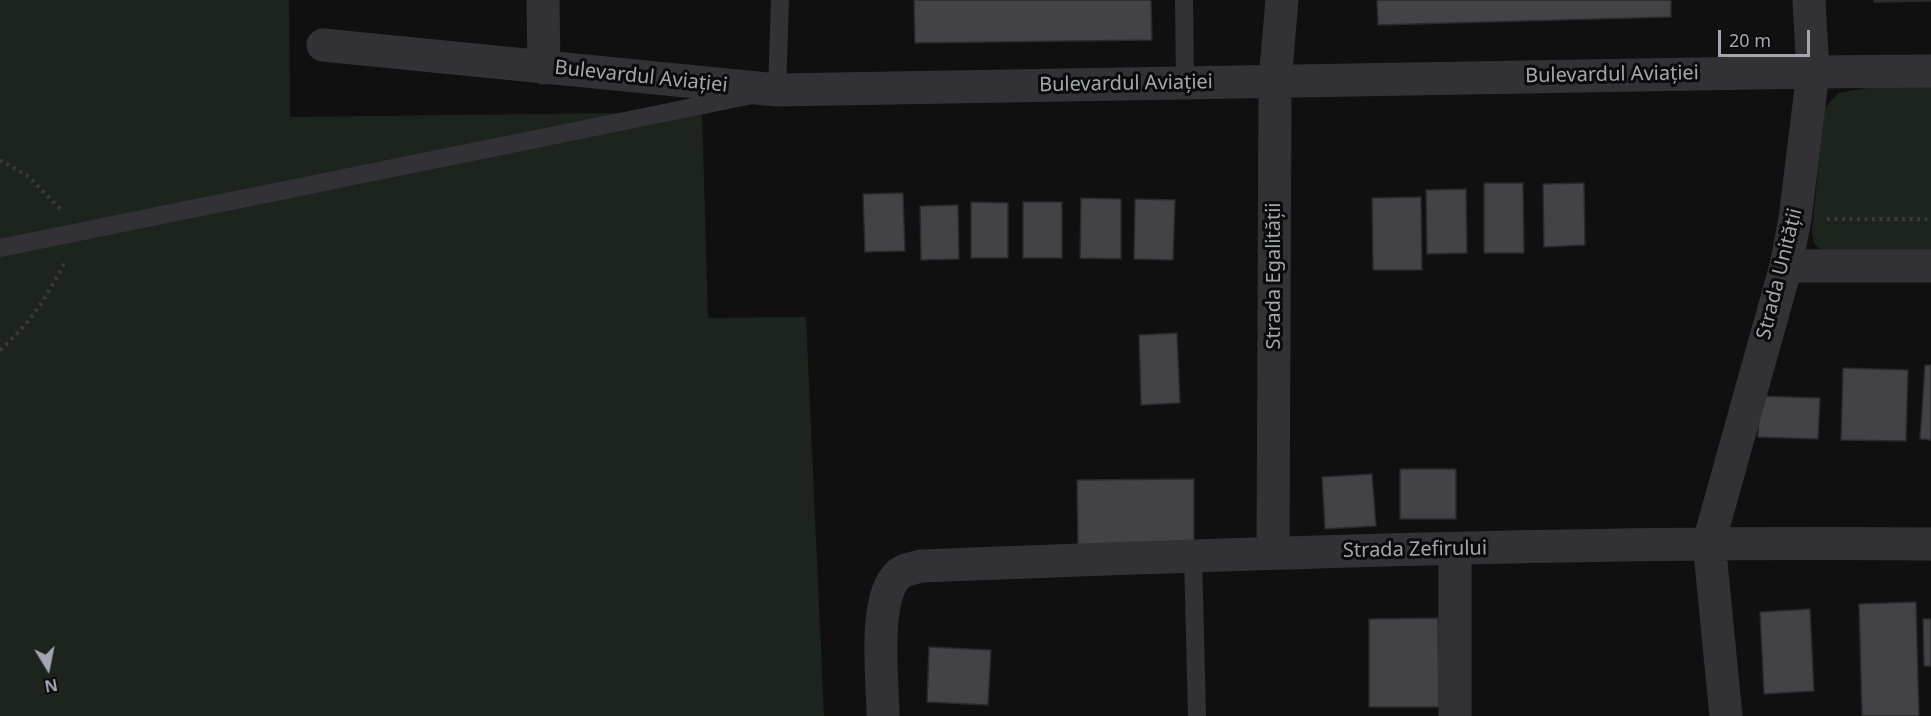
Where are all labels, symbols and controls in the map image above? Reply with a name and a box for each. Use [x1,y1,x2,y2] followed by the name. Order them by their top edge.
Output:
[1721,18,1812,56] scale bar
[1729,28,1771,52] text: 20 m
[553,56,729,98] street label: Bulevardul Aviației
[1525,61,1699,89] street label: Bulevardul Aviației
[1039,70,1213,98] street label: Bulevardul Aviației
[1262,203,1286,349] street label: Strada Egalității
[1752,206,1808,342] street label: Strada Unității
[1343,537,1487,563] street label: Strada Zefirului
[18,638,78,698] north arrow
[43,674,59,698] text: N

